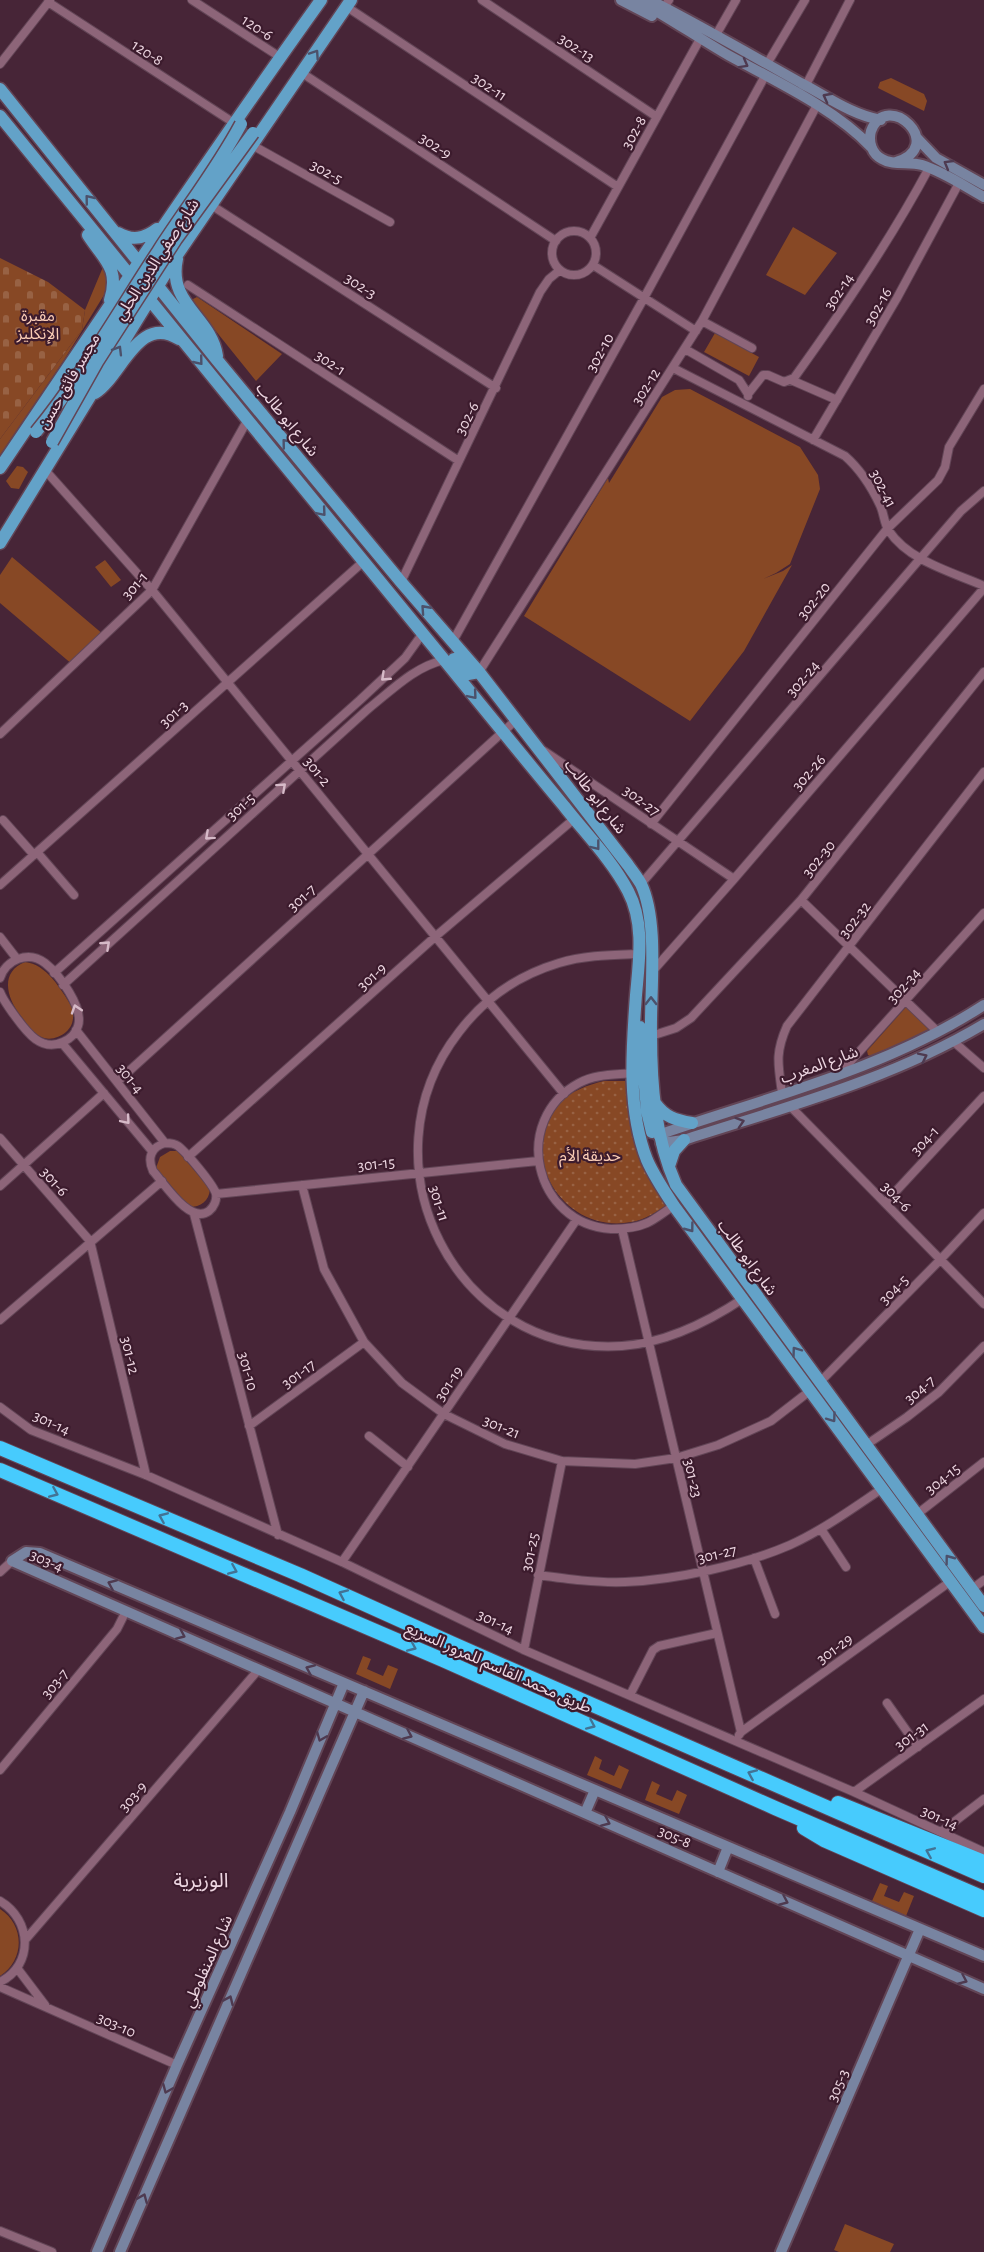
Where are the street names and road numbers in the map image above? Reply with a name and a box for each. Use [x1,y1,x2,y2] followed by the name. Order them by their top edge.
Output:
[239,12,276,44] street label: 120-6
[556,30,597,65] street label: 302-13
[129,37,166,69] street label: 120-8
[469,70,510,104] street label: 302-11
[618,113,649,152] street label: 302-8
[417,130,454,162] street label: 302-9
[308,157,345,187] street label: 302-5
[112,196,205,325] street label: شارع صفي الدين الحلي
[342,270,379,302] street label: 302-3
[821,270,857,313] street label: 302-14
[861,285,895,328] street label: 302-16
[35,331,104,433] street label: مجسر فائق حسن
[583,331,617,374] street label: 302-10
[312,347,349,378] street label: 302-1
[628,365,663,408] street label: 302-12
[250,380,322,462] street label: شارع ابو طالب
[452,399,482,438] street label: 302-6
[867,467,899,510] street label: 302-41
[119,569,151,603] street label: 301-1
[794,579,834,622] street label: 302-20
[783,657,823,700] street label: 302-24
[156,697,191,730] street label: 301-3
[789,752,829,794] street label: 302-26
[301,754,334,789] street label: 301-2
[558,757,629,839] street label: شارع ابو طالب
[620,782,663,820] street label: 302-27
[223,790,258,823] street label: 301-5
[799,837,838,880] street label: 302-30
[284,881,319,914] street label: 301-7
[836,898,874,941] street label: 302-32
[354,960,389,994] street label: 301-9
[884,965,924,1006] street label: 302-34
[778,1043,862,1090] street label: شارع المغرب
[114,1061,147,1097] street label: 301-4
[908,1123,942,1158] street label: 304-1
[357,1154,396,1174] street label: 301-15
[37,1164,71,1199] street label: 301-6
[878,1178,914,1215] street label: 304-6
[426,1184,452,1223] street label: 301-11
[711,1217,780,1301] street label: شارع ابو طالب
[876,1272,912,1308] street label: 304-5
[118,1335,142,1376] street label: 301-12
[235,1350,261,1392] street label: 301-10
[279,1356,319,1391] street label: 301-17
[431,1363,466,1404] street label: 301-19
[901,1372,938,1407] street label: 304-7
[31,1407,73,1438] street label: 301-14
[481,1412,522,1442] street label: 301-21
[681,1457,705,1499] street label: 301-23
[922,1460,963,1497] street label: 304-15
[518,1531,542,1573] street label: 301-25
[696,1542,739,1566] street label: 301-27
[28,1547,66,1575] street label: 303-4
[475,1606,517,1638] street label: 301-14
[402,1620,594,1720] street label: طريق محمد القاسم للمرور السريع
[814,1631,856,1667] street label: 301-29
[38,1666,72,1702] street label: 303-7
[892,1718,931,1753] street label: 301-31
[116,1779,150,1815] street label: 303-9
[919,1802,961,1833] street label: 301-14
[656,1823,693,1851] street label: 305-8
[180,1913,239,2012] street label: شارع المنفلوطي
[95,2009,138,2040] street label: 303-10
[824,2067,852,2104] street label: 305-3

